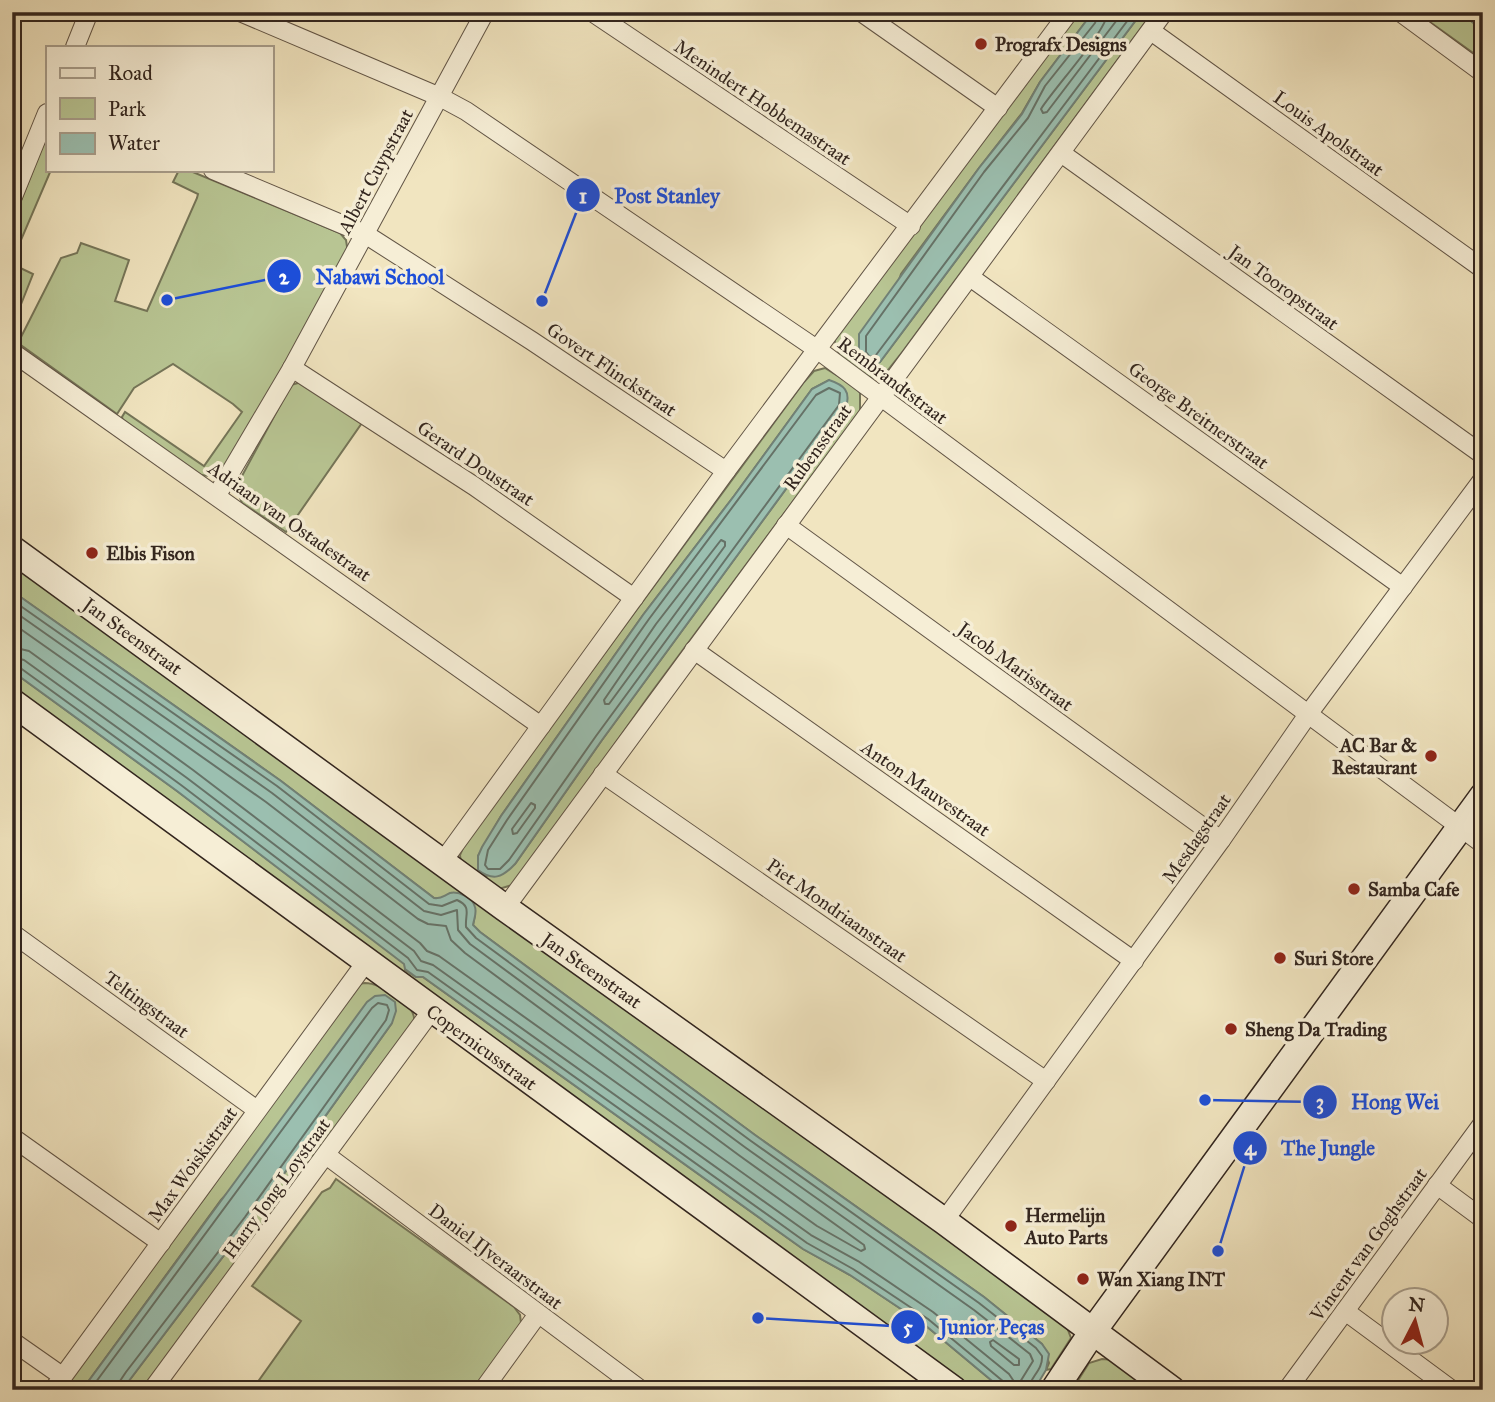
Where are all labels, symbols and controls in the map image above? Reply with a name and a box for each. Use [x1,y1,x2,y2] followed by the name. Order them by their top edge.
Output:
[995,33,1127,57] place label: Prografx Designs
[670,35,856,170] street label: Menindert Hobbemastraat
[973,36,989,52] marker: Prografx Designs
[46,46,273,172] legend
[108,60,153,86] text: Road
[1269,86,1389,181] street label: Louis Apolstraat
[108,96,146,122] text: Park
[332,105,418,238] street label: Albert Cuypstraat
[108,130,160,156] text: Water
[565,174,734,216] callout: Post Stanley
[579,183,587,209] text: 1
[614,183,721,209] text: Post Stanley
[1222,239,1343,336] street label: Jan Tooropstraat
[267,255,458,297] callout: Nabawi School
[279,264,290,290] text: 2
[316,264,446,290] text: Nabawi School
[542,317,681,422] street label: Govert Flinckstraat
[833,332,952,429] street label: Rembrandtstraat
[1124,357,1273,475] street label: George Breitnerstraat
[778,399,857,495] street label: Rubensstraat
[413,416,539,511] street label: Gerard Doustraat
[203,456,376,587] street label: Adriaan van Ostadestraat
[106,542,195,565] place label: Elbis Fison
[84,545,100,561] marker: Elbis Fison
[76,592,187,681] street label: Jan Steenstraat
[951,616,1078,717] street label: Jacob Marisstraat
[1332,734,1417,779] place label: AC Bar & Restaurant
[856,735,995,842] street label: Anton Mauvestraat
[1423,748,1439,764] marker: AC Bar & Restaurant
[1157,789,1237,888] street label: Mesdagstraat
[762,853,911,968] street label: Piet Mondriaanstraat
[1368,878,1459,901] place label: Samba Cafe
[1346,881,1362,897] marker: Samba Cafe
[535,926,646,1014] street label: Jan Steenstraat
[1294,947,1374,970] place label: Suri Store
[1272,950,1288,966] marker: Suri Store
[99,966,194,1044] street label: Teltingstraat
[422,1000,542,1095] street label: Copernicusstraat
[1245,1018,1387,1042] place label: Sheng Da Trading
[1223,1021,1239,1037] marker: Sheng Da Trading
[1302,1081,1453,1123] callout: Hong Wei
[1316,1089,1324,1115] text: 3
[1351,1089,1439,1115] text: Hong Wei
[143,1102,242,1226] street label: Max Woiskistraat
[218,1113,336,1264] street label: Harry Jong Loystraat
[1232,1127,1389,1169] callout: The Jungle
[1244,1135,1257,1161] text: 4
[1280,1135,1375,1162] text: The Jungle
[1305,1163,1433,1327] street label: Vincent van Goghstraat
[424,1199,567,1315] street label: Daniel IJveraarstraat
[1023,1204,1108,1249] place label: Hermelijn Auto Parts
[1003,1218,1019,1234] marker: Hermelijn Auto Parts
[1097,1268,1225,1292] place label: Wan Xiang INT
[1075,1271,1091,1287] marker: Wan Xiang INT
[1380,1286,1450,1356] north arrow
[1408,1292,1426,1317] text: N
[891,1306,1059,1348] callout: Junior Peças
[903,1314,913,1340] text: 5
[937,1314,1045,1341] text: Junior Peças

